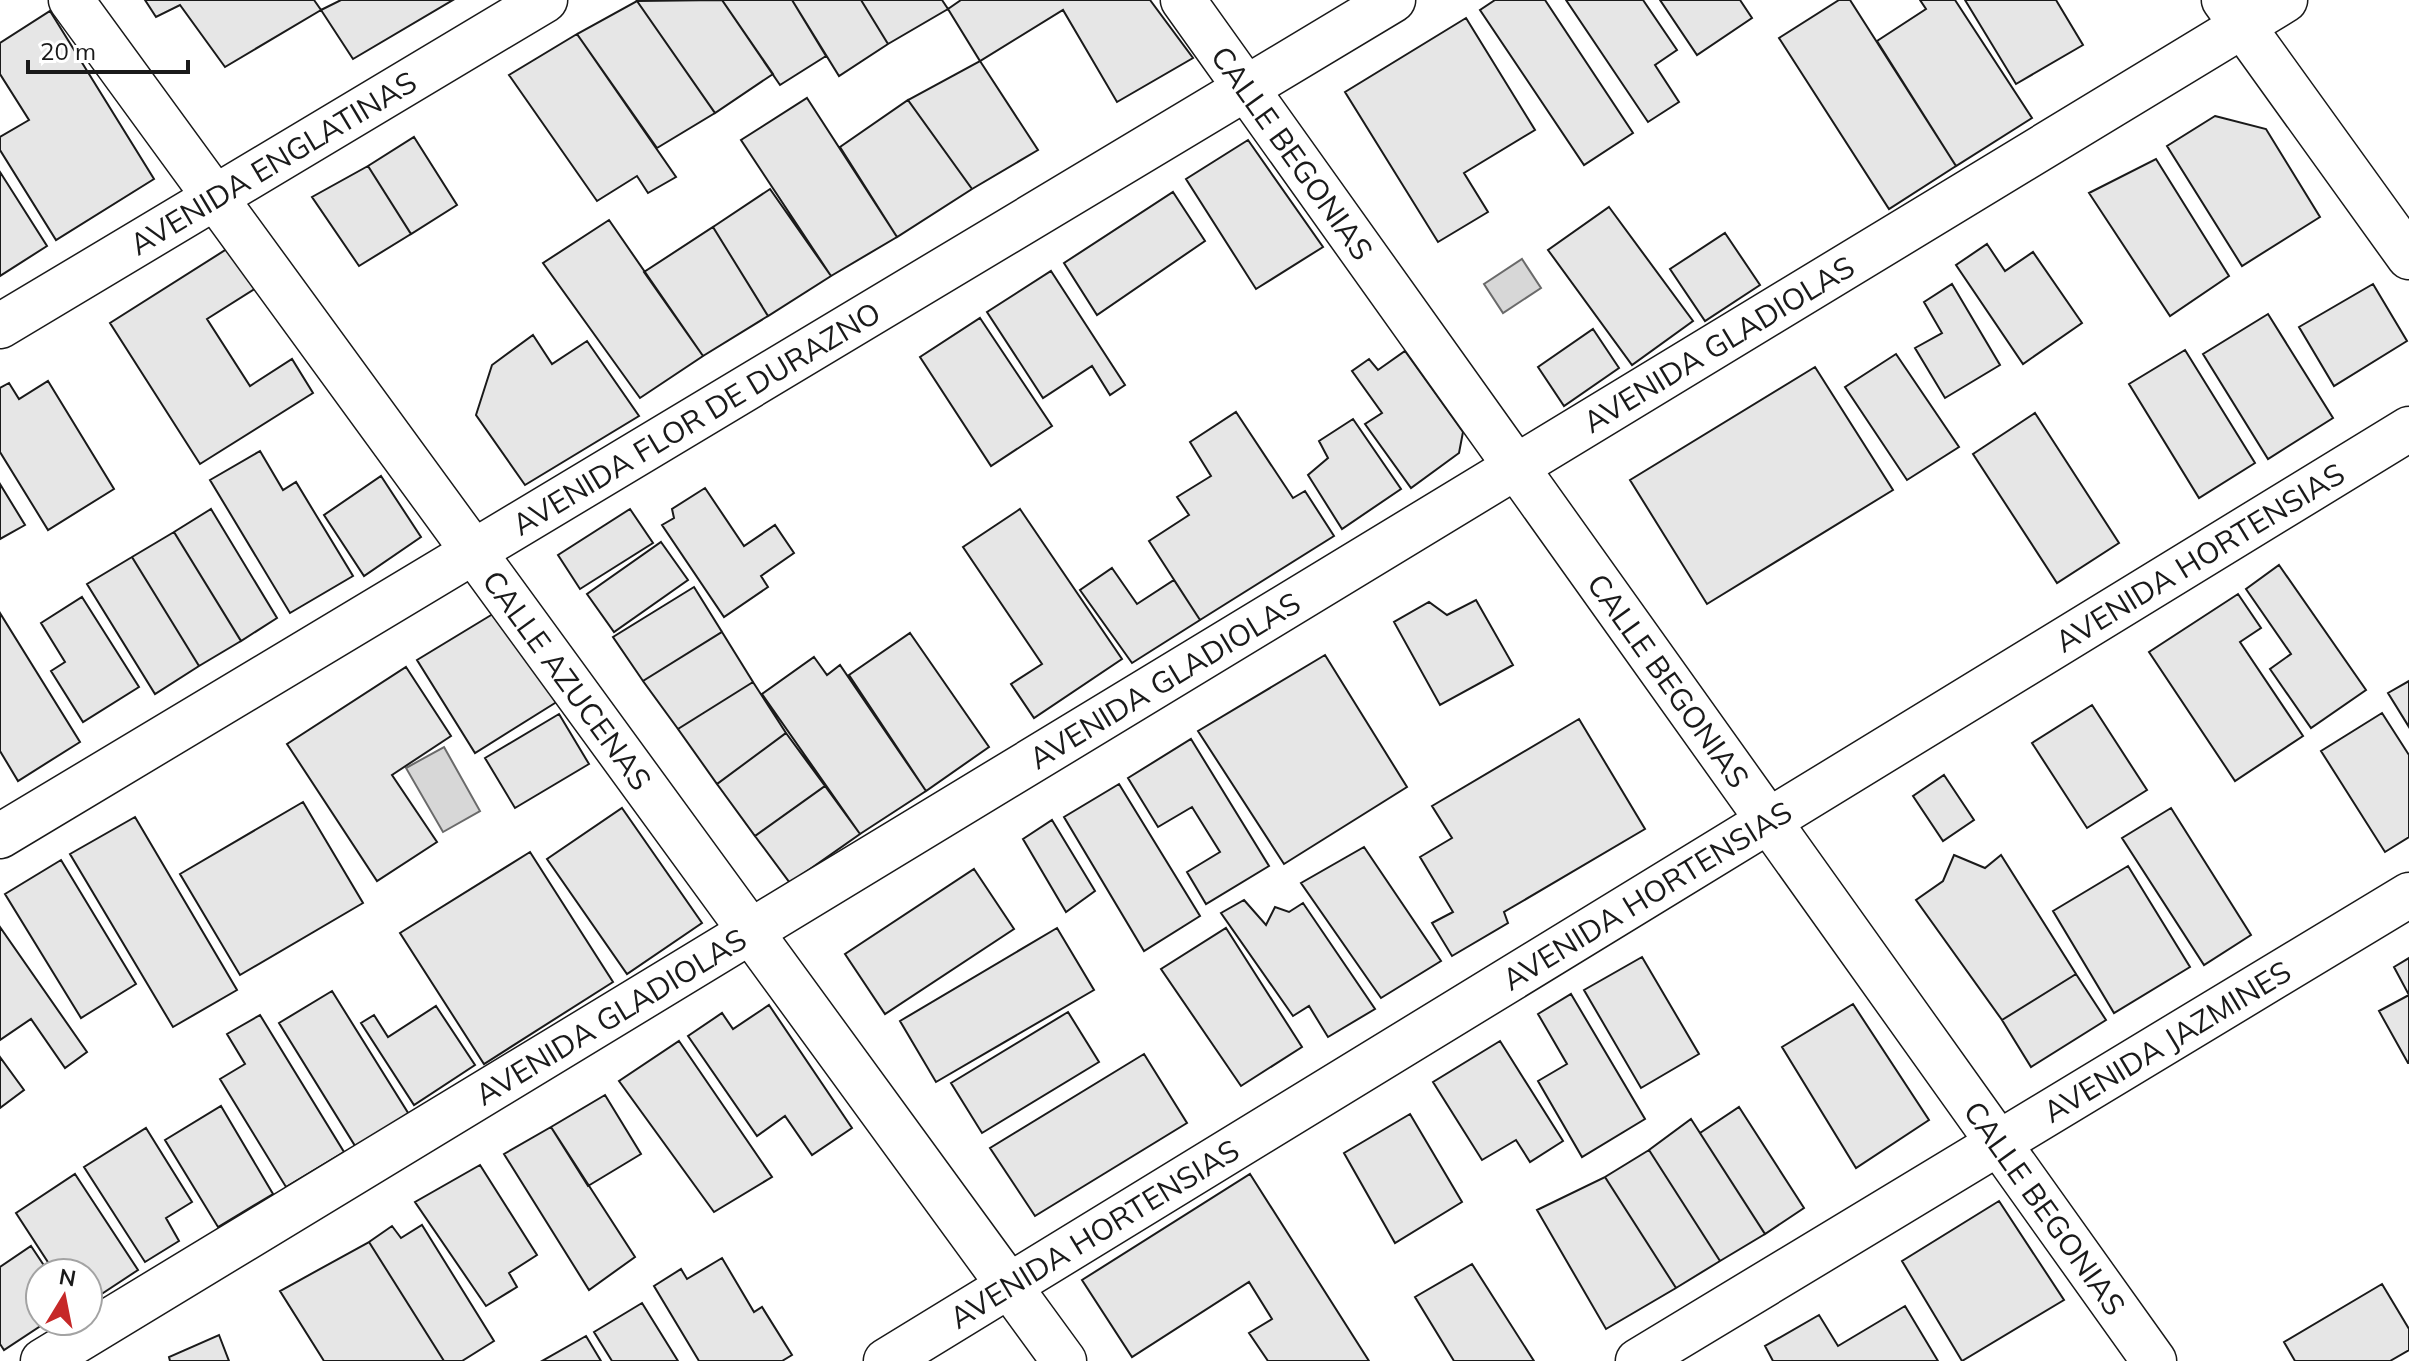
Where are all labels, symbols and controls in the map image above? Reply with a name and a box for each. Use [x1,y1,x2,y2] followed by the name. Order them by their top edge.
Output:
[28,24,188,74] scale bar
[40,36,96,66] text: 20 m
[1203,39,1381,268] street label: CALLE BEGONIAS
[123,62,423,263] street label: AVENIDA ENGLATINAS
[1576,247,1861,441] street label: AVENIDA GLADIOLAS
[505,293,887,543] street label: AVENIDA FLOR DE DURAZNO
[2048,454,2351,660] street label: AVENIDA HORTENSIAS
[474,563,660,798] street label: CALLE AZUCENAS
[1579,566,1758,795] street label: CALLE BEGONIAS
[1022,583,1307,777] street label: AVENIDA GLADIOLAS
[1495,792,1799,998] street label: AVENIDA HORTENSIAS
[468,920,753,1113] street label: AVENIDA GLADIOLAS
[2036,952,2298,1131] street label: AVENIDA JAZMINES
[1956,1094,2134,1323] street label: CALLE BEGONIAS
[942,1131,1246,1337] street label: AVENIDA HORTENSIAS
[24,1257,104,1337] north arrow
[57,1262,78,1293] text: N

